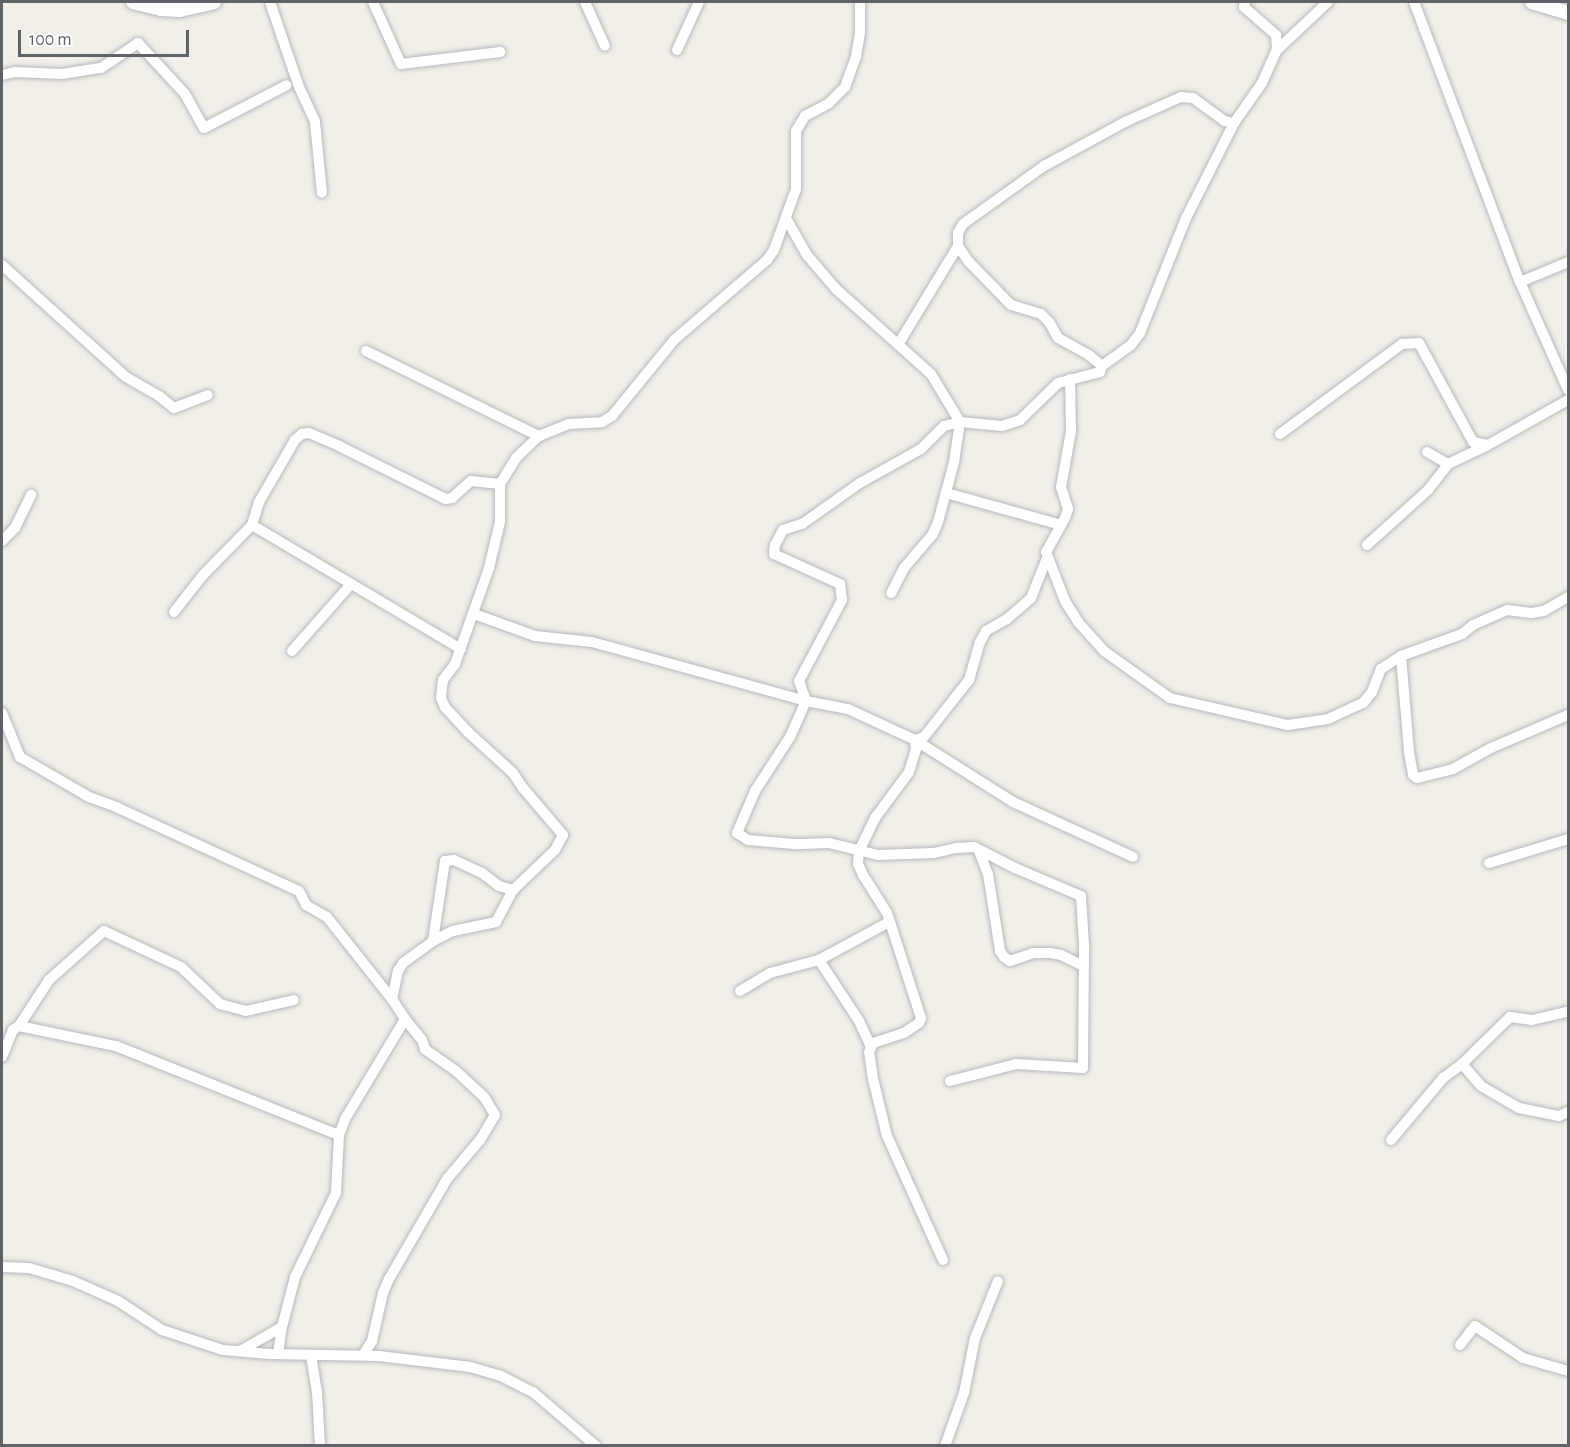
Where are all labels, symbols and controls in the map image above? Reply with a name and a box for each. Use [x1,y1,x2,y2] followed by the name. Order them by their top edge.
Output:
[21,18,192,56] scale bar
[29,31,72,49] text: 100 m

